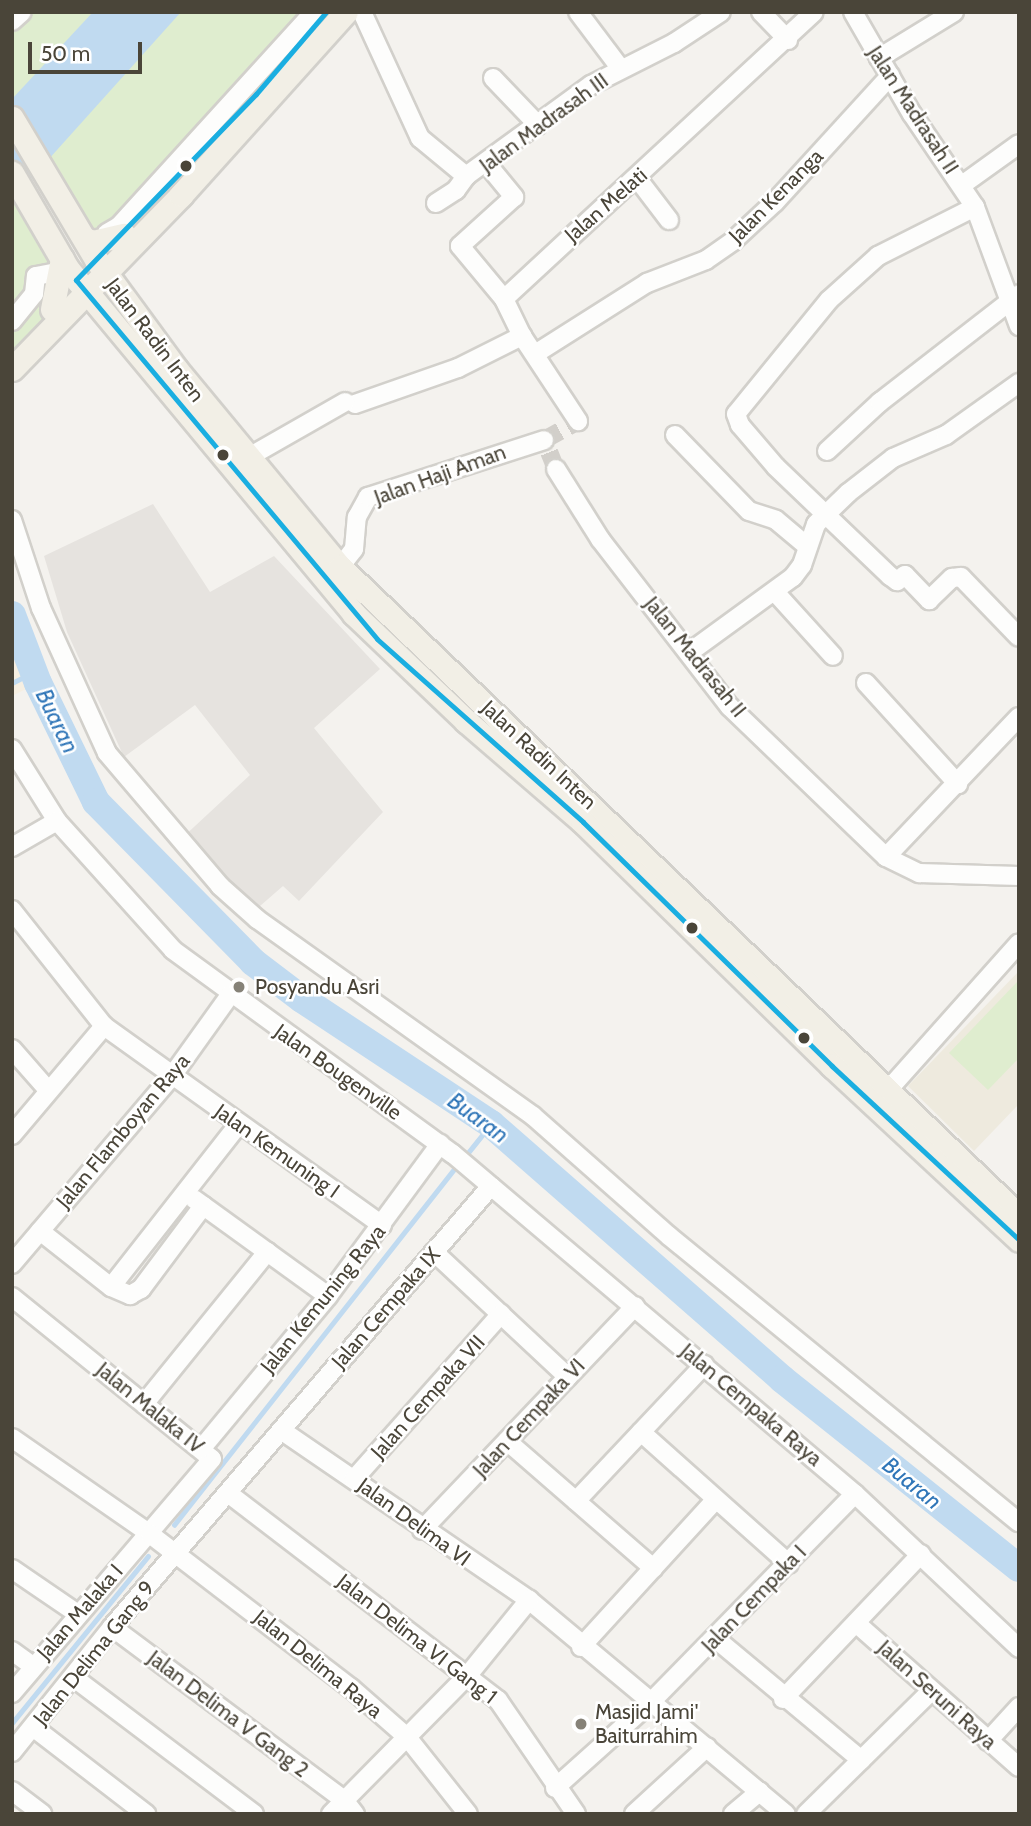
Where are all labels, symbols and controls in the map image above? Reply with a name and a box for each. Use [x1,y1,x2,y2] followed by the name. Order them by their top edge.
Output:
[32,28,145,72] scale bar
[41,41,90,66] text: 50 m
[862,41,964,179] street label: Jalan Madrasah II
[475,68,613,178] street label: Jalan Madrasah III
[724,144,828,248] street label: Jalan Kenanga
[179,159,193,173] unlabelled marker
[560,162,652,248] street label: Jalan Melati
[100,273,210,407] street label: Jalan Radin Inten
[371,440,509,510] street label: Jalan Haji Aman
[216,448,230,462] unlabelled marker
[639,592,751,722] street label: Jalan Madrasah II
[30,684,84,758] water label: Buaran
[476,695,602,815] street label: Jalan Radin Inten
[685,921,699,935] unlabelled marker
[255,974,379,1000] place label: Posyandu Asri
[229,977,249,997] marker: Posyandu Asri
[269,1019,407,1125] street label: Jalan Bougenville
[797,1031,811,1045] unlabelled marker
[51,1049,195,1213] street label: Jalan Flamboyan Raya
[442,1087,514,1149] water label: Buaran
[210,1099,344,1203] street label: Jalan Kemuning I
[255,1220,391,1378] street label: Jalan Kemuning Raya
[327,1242,445,1374] street label: Jalan Cempaka IX
[366,1330,490,1464] street label: Jalan Cempaka VII
[675,1338,827,1472] street label: Jalan Cempaka Raya
[468,1354,590,1482] street label: Jalan Cempaka VI
[91,1357,209,1459] street label: Jalan Malaka IV
[877,1451,947,1515] water label: Buaran
[353,1473,475,1571] street label: Jalan Delima VI
[696,1540,812,1658] street label: Jalan Cempaka I
[32,1559,128,1665] street label: Jalan Malaka I
[332,1569,502,1709] street label: Jalan Delima VI Gang 1
[28,1576,160,1730] street label: Jalan Delima Gang 9
[249,1604,387,1724] street label: Jalan Delima Raya
[872,1635,1002,1755] street label: Jalan Seruni Raya
[143,1645,313,1783] street label: Jalan Delima V Gang 2
[595,1699,698,1749] place label: Masjid Jami' Baiturrahim
[573,1716,589,1732] marker: Masjid Jami' Baiturrahim

